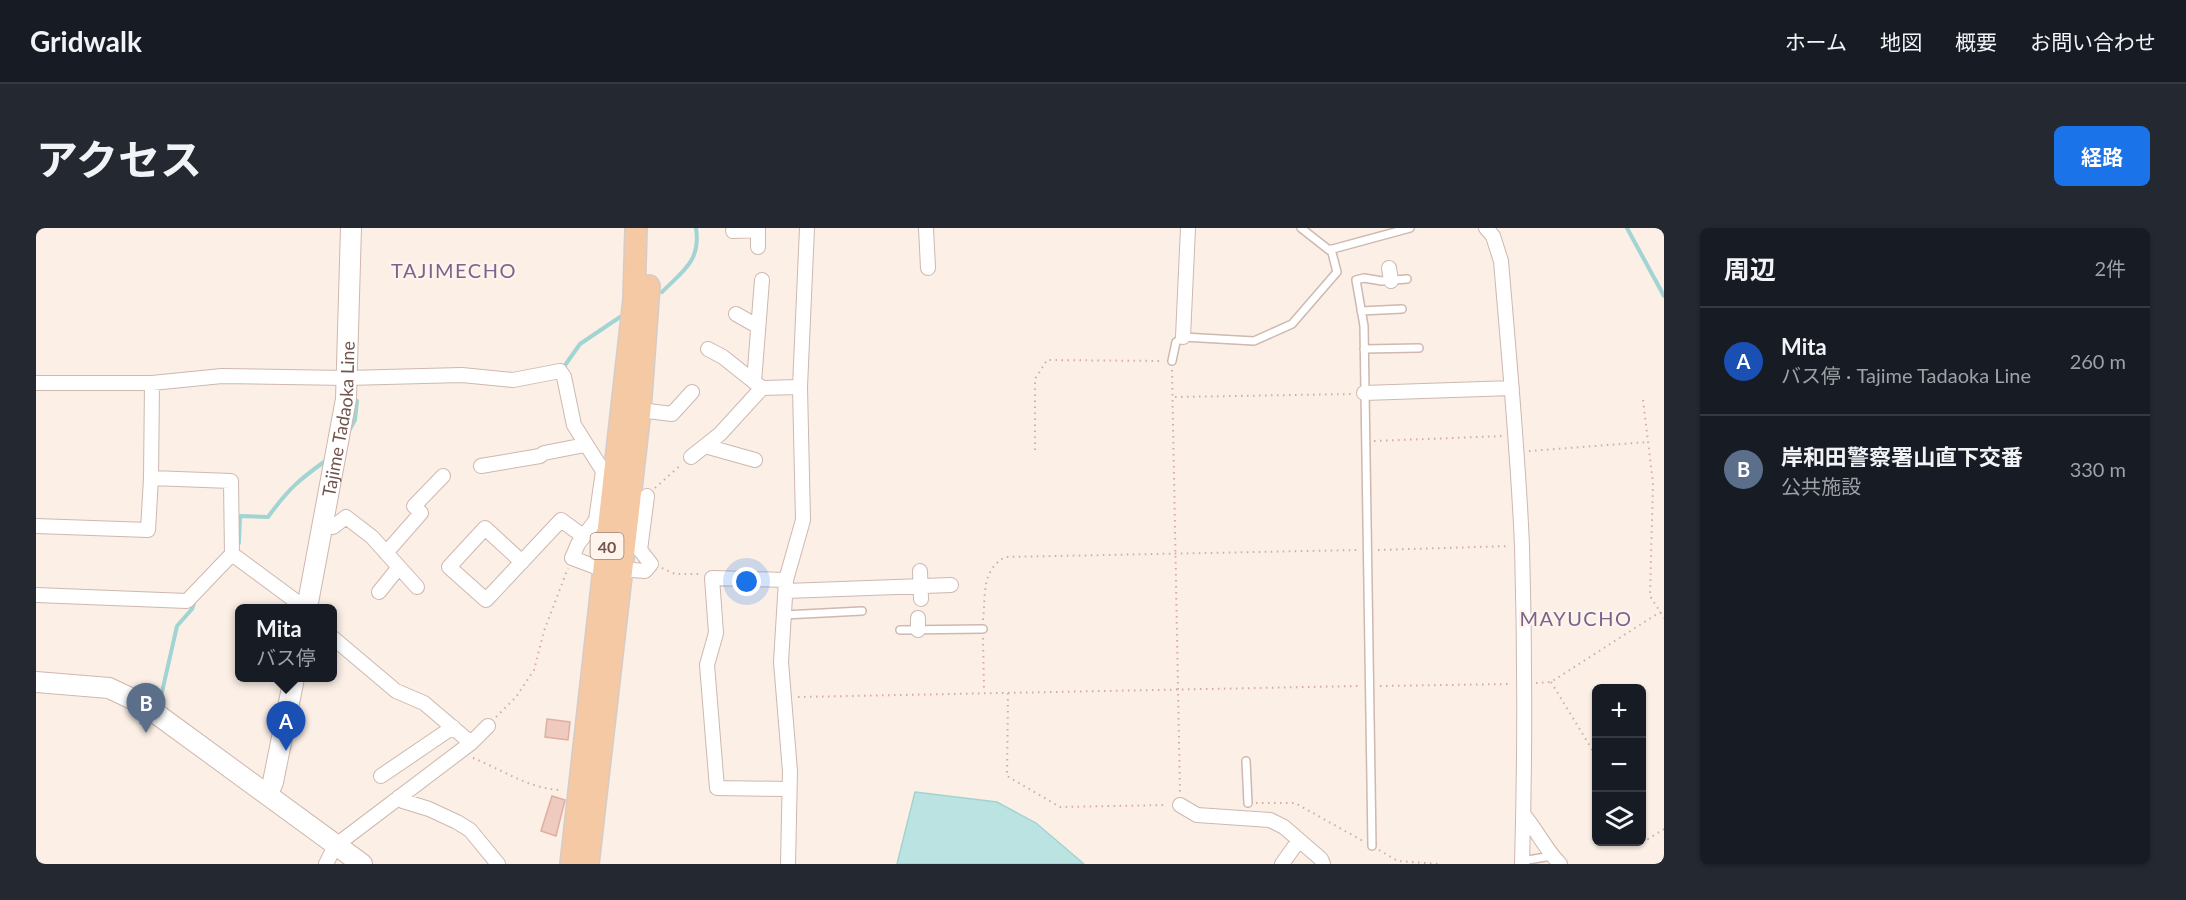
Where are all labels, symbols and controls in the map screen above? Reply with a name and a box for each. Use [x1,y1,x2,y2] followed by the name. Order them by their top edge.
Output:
[30,24,142,58] text: Gridwalk
[1785,29,1847,54] text: ホーム
[1880,29,1922,54] text: 地図
[1955,29,1997,54] text: 概要
[2030,29,2156,54] text: お問い合わせ
[2054,126,2150,186] button: 経路
[36,134,202,184] text: アクセス
[1724,253,1776,285] text: 周辺
[2094,256,2126,280] text: 2件
[391,258,517,282] district label: TAJIMECHO
[1781,333,1827,360] text: Mita
[317,341,359,499] street label: Tajime Tadaoka Line
[1737,349,1750,373] text: A
[2070,349,2126,373] text: 260 m
[1781,363,2031,387] text: バス停 · Tajime Tadaoka Line
[1781,443,2023,470] text: 岸和田警察署山直下交番
[1737,457,1750,481] text: B
[2070,457,2126,481] text: 330 m
[1781,474,1861,498] text: 公共施設
[590,533,624,559] road number: 40
[732,567,761,596] your location
[235,604,337,682] popup
[1519,606,1633,630] district label: MAYUCHO
[256,615,302,642] text: Mita
[256,645,316,669] text: バス停
[126,684,166,733] pin: B
[1592,684,1646,846] map controls
[1592,684,1646,738] button: +
[266,702,306,751] pin: A
[1592,738,1646,792] button: −
[1592,792,1646,846] button: layers

